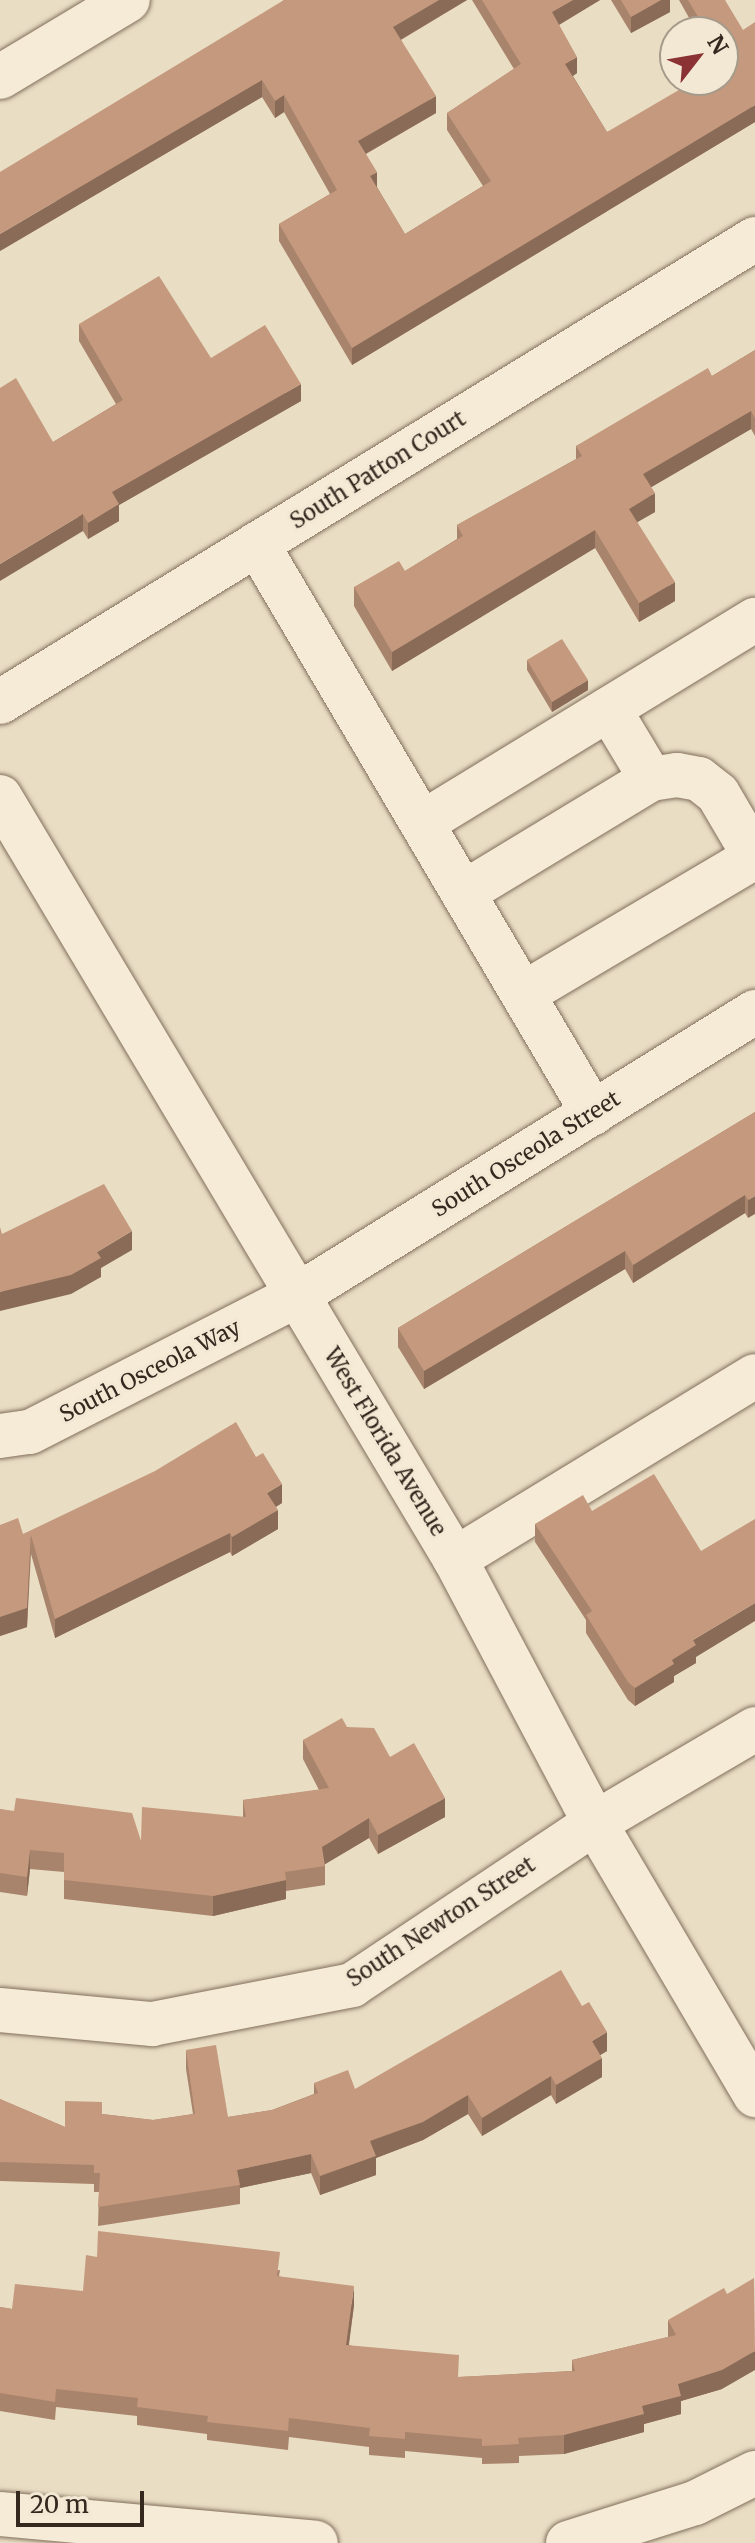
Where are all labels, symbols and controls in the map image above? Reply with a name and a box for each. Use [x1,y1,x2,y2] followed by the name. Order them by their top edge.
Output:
[659,16,739,96] north arrow
[701,30,734,59] text: N
[285,405,471,535] street label: South Patton Court
[427,1085,625,1223] street label: South Osceola Street
[55,1314,245,1428] street label: South Osceola Way
[318,1343,452,1541] street label: West Florida Avenue
[342,1851,540,1993] street label: South Newton Street
[20,2475,148,2525] scale bar
[30,2489,89,2520] text: 20 m

